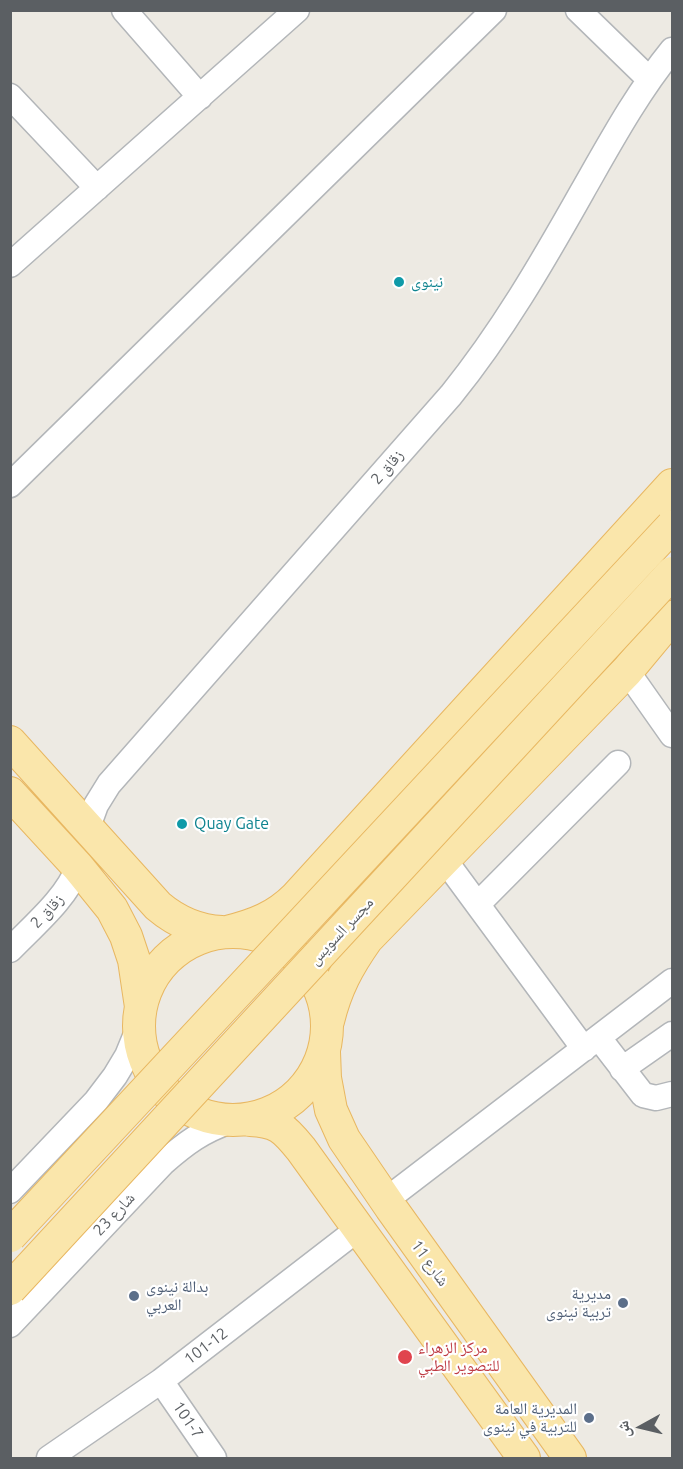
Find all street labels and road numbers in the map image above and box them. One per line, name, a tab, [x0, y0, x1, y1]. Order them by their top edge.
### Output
street label: زقاق 2	[367, 446, 407, 488]
street label: زقاق 2	[26, 890, 68, 932]
street label: مجسر السويس	[305, 893, 377, 969]
street label: شارع 23	[89, 1188, 139, 1240]
street label: شارع 11	[407, 1236, 453, 1290]
street label: 101-12	[180, 1323, 232, 1369]
street label: 101-7	[169, 1398, 207, 1442]

